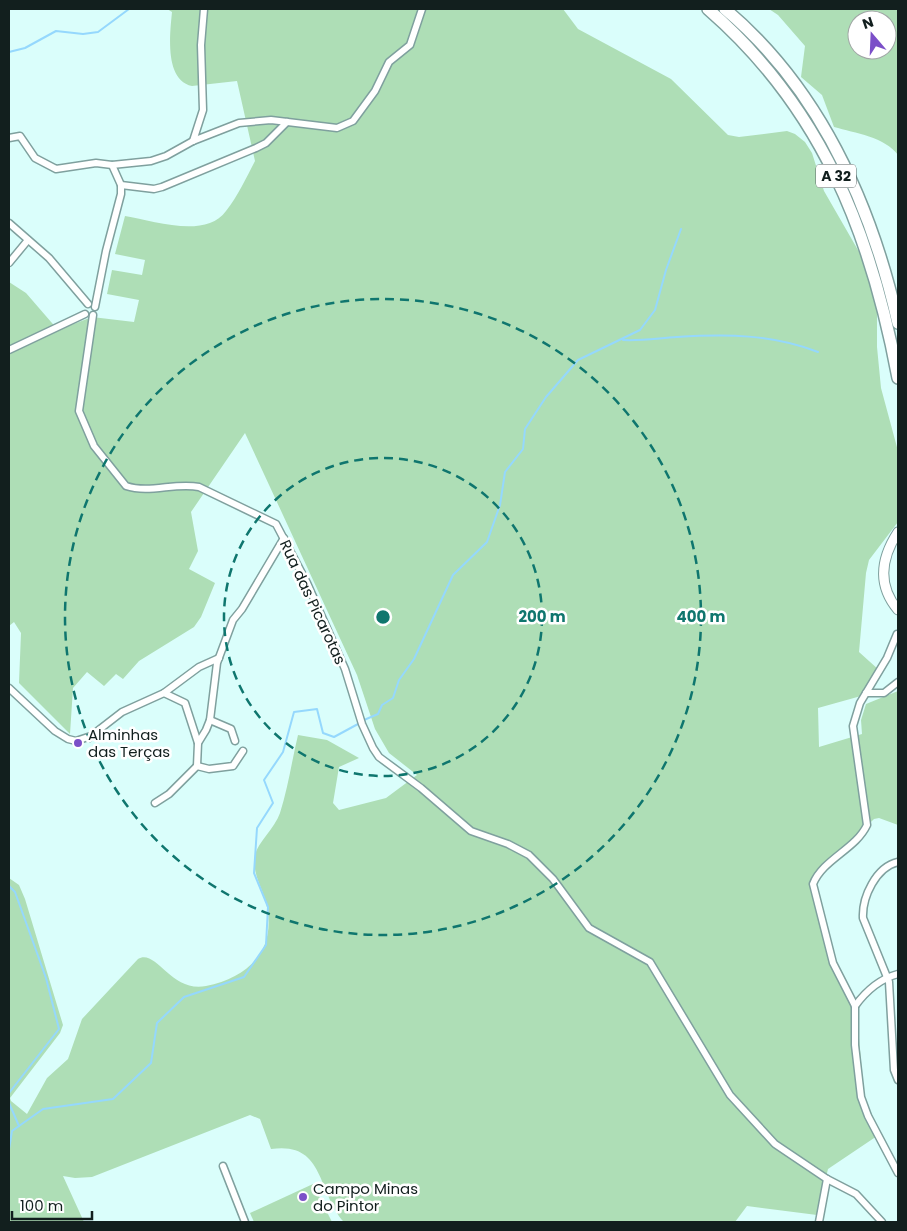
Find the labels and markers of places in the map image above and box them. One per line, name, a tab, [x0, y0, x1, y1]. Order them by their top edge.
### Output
centre of rings	[374, 608, 392, 626]
place label: Alminhas das Terças	[88, 724, 170, 762]
marker: Alminhas das Terças	[72, 737, 84, 749]
place label: Campo Minas do Pintor	[313, 1178, 418, 1216]
marker: Campo Minas do Pintor	[297, 1191, 309, 1203]

